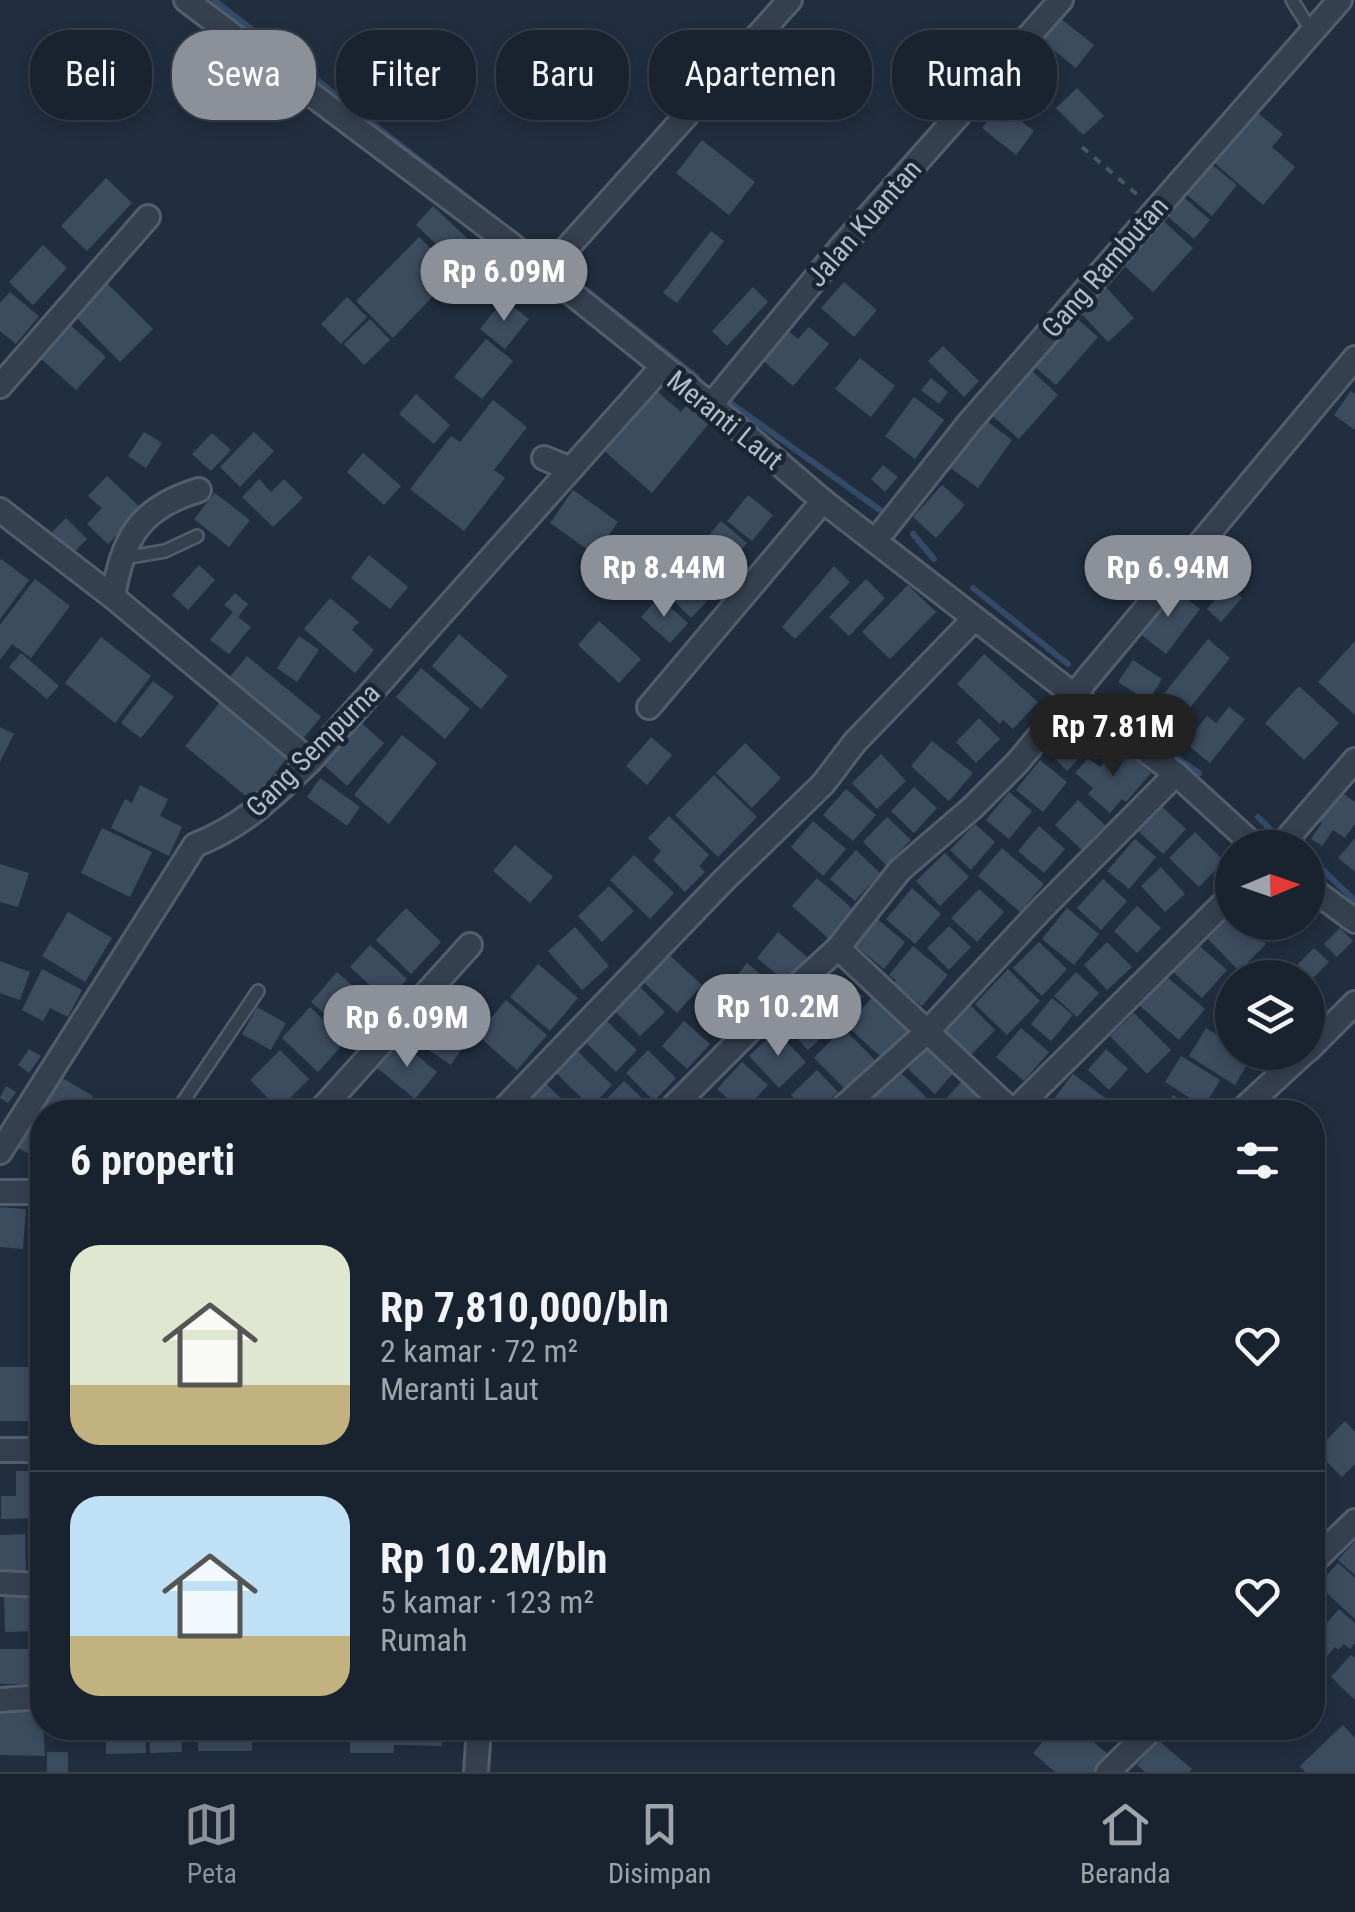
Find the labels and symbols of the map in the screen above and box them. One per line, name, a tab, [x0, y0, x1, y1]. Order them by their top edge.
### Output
street label: Jalan Kuantan	[800, 153, 928, 293]
street label: Gang Rambutan	[1035, 190, 1175, 344]
pin: Rp 6.09M	[401, 239, 607, 324]
street label: Meranti Laut	[661, 363, 789, 477]
pin: Rp 8.44M	[561, 535, 767, 620]
pin: Rp 6.94M	[1065, 535, 1271, 620]
street label: Gang Sempurna	[239, 676, 387, 824]
pin: Rp 7.81M	[1010, 694, 1216, 779]
north arrow	[1215, 830, 1325, 940]
pin: Rp 10.2M	[675, 974, 881, 1059]
pin: Rp 6.09M	[304, 985, 510, 1070]

